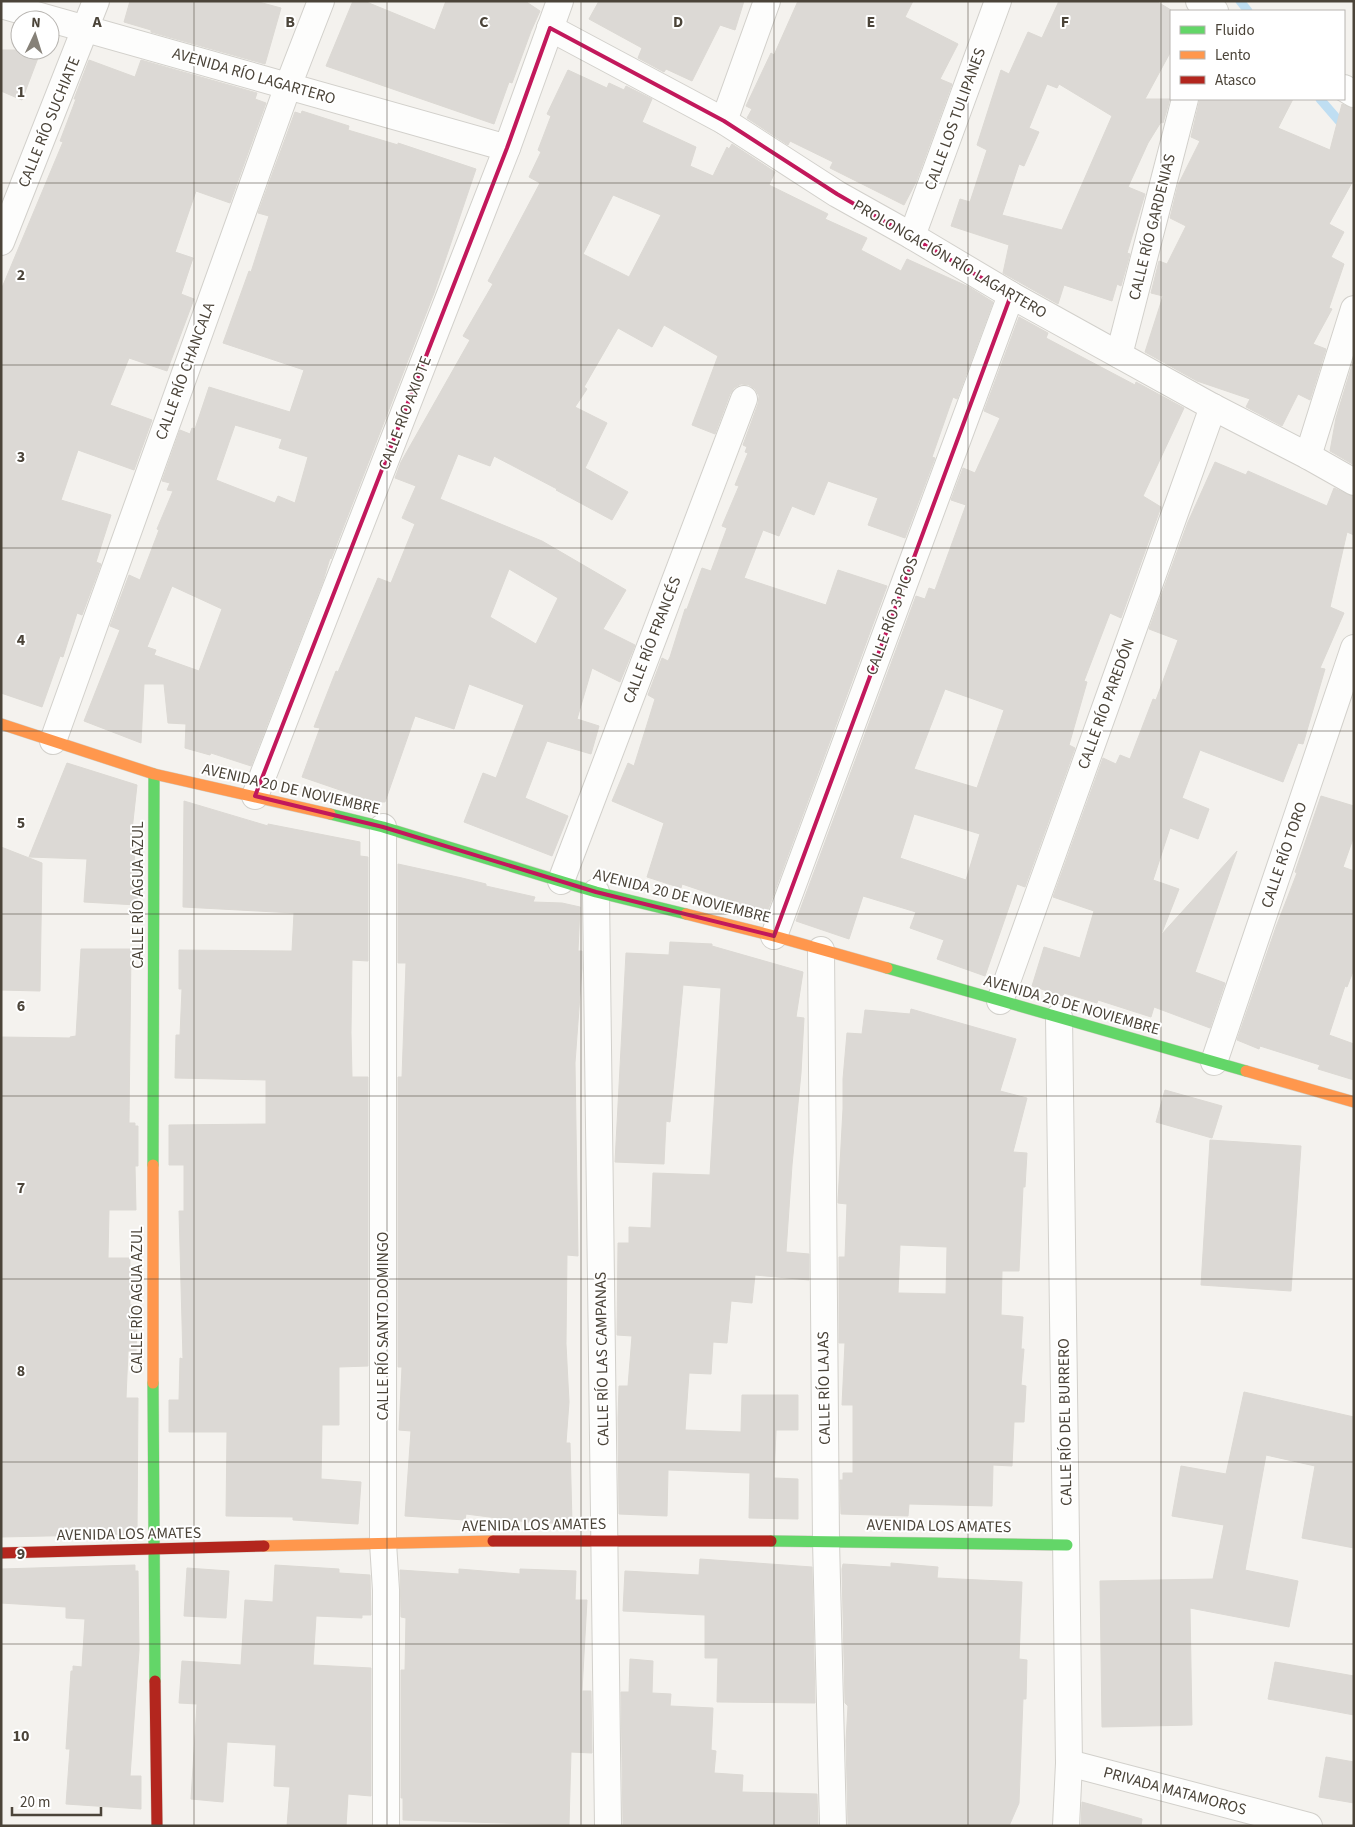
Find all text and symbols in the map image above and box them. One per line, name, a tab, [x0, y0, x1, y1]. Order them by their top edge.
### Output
north arrow	[10, 10, 60, 60]
legend	[1170, 10, 1345, 100]
text: A	[91, 11, 102, 33]
text: B	[285, 11, 295, 33]
text: C	[479, 11, 489, 33]
text: D	[673, 11, 683, 33]
text: E	[867, 11, 875, 33]
text: F	[1061, 11, 1069, 33]
text: N	[30, 13, 41, 33]
text: Fluido	[1215, 20, 1255, 41]
street label: AVENIDA RÍO LAGARTERO	[170, 42, 338, 110]
street label: CALLE LOS TULIPANES	[919, 45, 991, 193]
text: Lento	[1215, 45, 1251, 66]
street label: CALLE RÍO SUCHIATE	[13, 53, 85, 191]
text: Atasco	[1215, 70, 1256, 91]
text: 1	[17, 81, 25, 103]
street label: CALLE RÍO GARDENIAS	[1123, 152, 1181, 302]
street label: PROLONGACIÓN RÍO LAGARTERO	[849, 194, 1051, 324]
text: 2	[17, 264, 25, 286]
street label: CALLE RÍO CHANCALA	[150, 299, 220, 443]
street label: CALLE RÍO AXIOTE	[373, 353, 437, 473]
text: 3	[17, 446, 25, 468]
street label: CALLE RÍO 3 PICOS	[860, 554, 924, 678]
street label: CALLE RÍO FRANCÉS	[618, 573, 686, 707]
text: 4	[17, 629, 26, 651]
street label: CALLE RÍO PAREDÓN	[1072, 636, 1140, 772]
street label: AVENIDA 20 DE NOVIEMBRE	[200, 758, 382, 820]
street label: CALLE RÍO TORO	[1256, 799, 1312, 911]
text: 5	[17, 812, 25, 834]
street label: CALLE RÍO AGUA AZUL	[127, 821, 149, 969]
street label: AVENIDA 20 DE NOVIEMBRE	[591, 863, 773, 929]
street label: AVENIDA 20 DE NOVIEMBRE	[981, 969, 1163, 1041]
text: 6	[17, 995, 25, 1017]
text: 7	[17, 1177, 25, 1199]
street label: CALLE RÍO AGUA AZUL	[126, 1226, 148, 1374]
street label: CALLE RÍO SANTO DOMINGO	[372, 1232, 394, 1420]
street label: CALLE RÍO LAS CAMPANAS	[589, 1272, 615, 1446]
street label: CALLE RÍO LAJAS	[812, 1331, 836, 1445]
street label: CALLE RÍO DEL BURRERO	[1053, 1338, 1077, 1506]
text: 8	[17, 1360, 25, 1382]
street label: AVENIDA LOS AMATES	[461, 1513, 607, 1537]
street label: AVENIDA LOS AMATES	[866, 1514, 1012, 1538]
street label: AVENIDA LOS AMATES	[56, 1522, 202, 1546]
text: 9	[17, 1543, 25, 1565]
text: 10	[13, 1725, 29, 1747]
street label: PRIVADA MATAMOROS	[1101, 1761, 1249, 1821]
scale bar	[12, 1784, 101, 1816]
text: 20 m	[20, 1792, 50, 1813]

